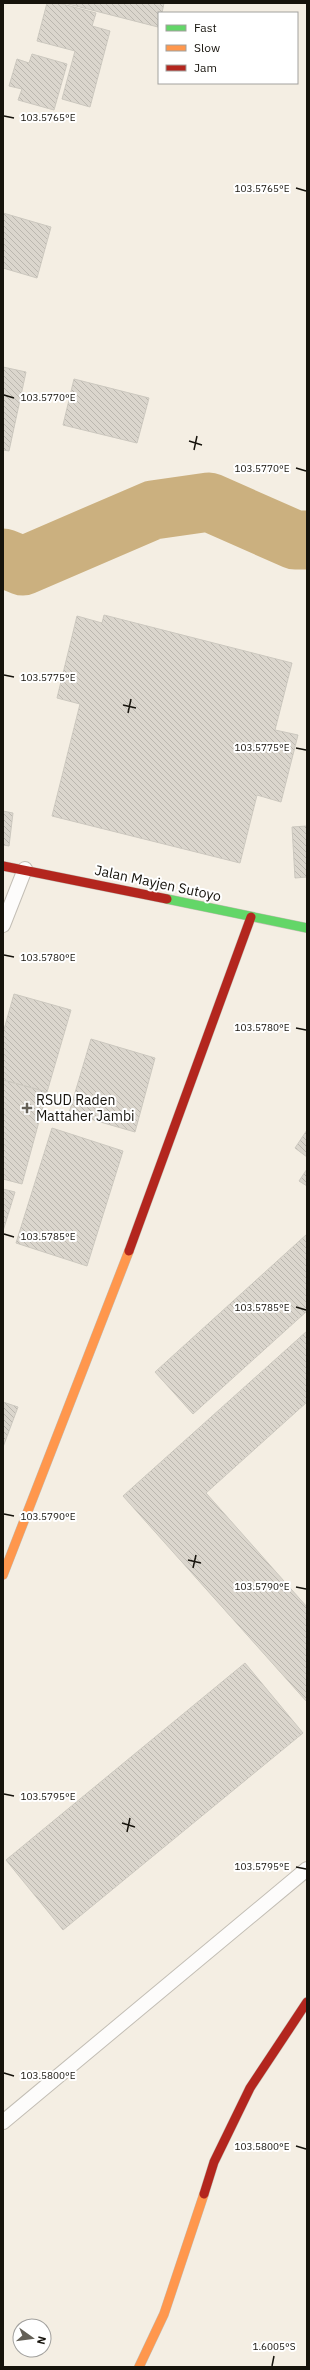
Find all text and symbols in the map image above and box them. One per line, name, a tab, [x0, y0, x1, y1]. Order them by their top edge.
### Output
legend	[158, 12, 298, 84]
text: Fast	[194, 20, 217, 35]
text: Slow	[194, 40, 220, 55]
text: Jam	[194, 60, 217, 75]
text: 103.5765°E	[20, 111, 76, 124]
text: 103.5765°E	[234, 182, 290, 195]
text: 103.5770°E	[20, 391, 76, 404]
text: 103.5770°E	[234, 462, 290, 475]
text: 103.5775°E	[20, 671, 76, 684]
text: 103.5775°E	[234, 741, 290, 754]
street label: Jalan Mayjen Sutoyo	[93, 861, 223, 905]
text: 103.5780°E	[20, 951, 76, 964]
text: 103.5780°E	[234, 1021, 290, 1034]
place label: RSUD Raden Mattaher Jambi	[36, 1091, 135, 1125]
marker: RSUD Raden Mattaher Jambi	[21, 1102, 33, 1114]
text: 103.5785°E	[20, 1230, 76, 1243]
text: 103.5785°E	[234, 1301, 290, 1314]
text: 103.5790°E	[20, 1510, 76, 1523]
text: 103.5790°E	[234, 1580, 290, 1593]
text: 103.5795°E	[20, 1790, 76, 1803]
text: 103.5795°E	[234, 1860, 290, 1873]
text: 103.5800°E	[20, 2069, 76, 2082]
text: 103.5800°E	[234, 2140, 290, 2153]
north arrow	[12, 2318, 52, 2358]
text: N	[34, 2335, 49, 2346]
text: 1.6005°S	[252, 2340, 296, 2353]

